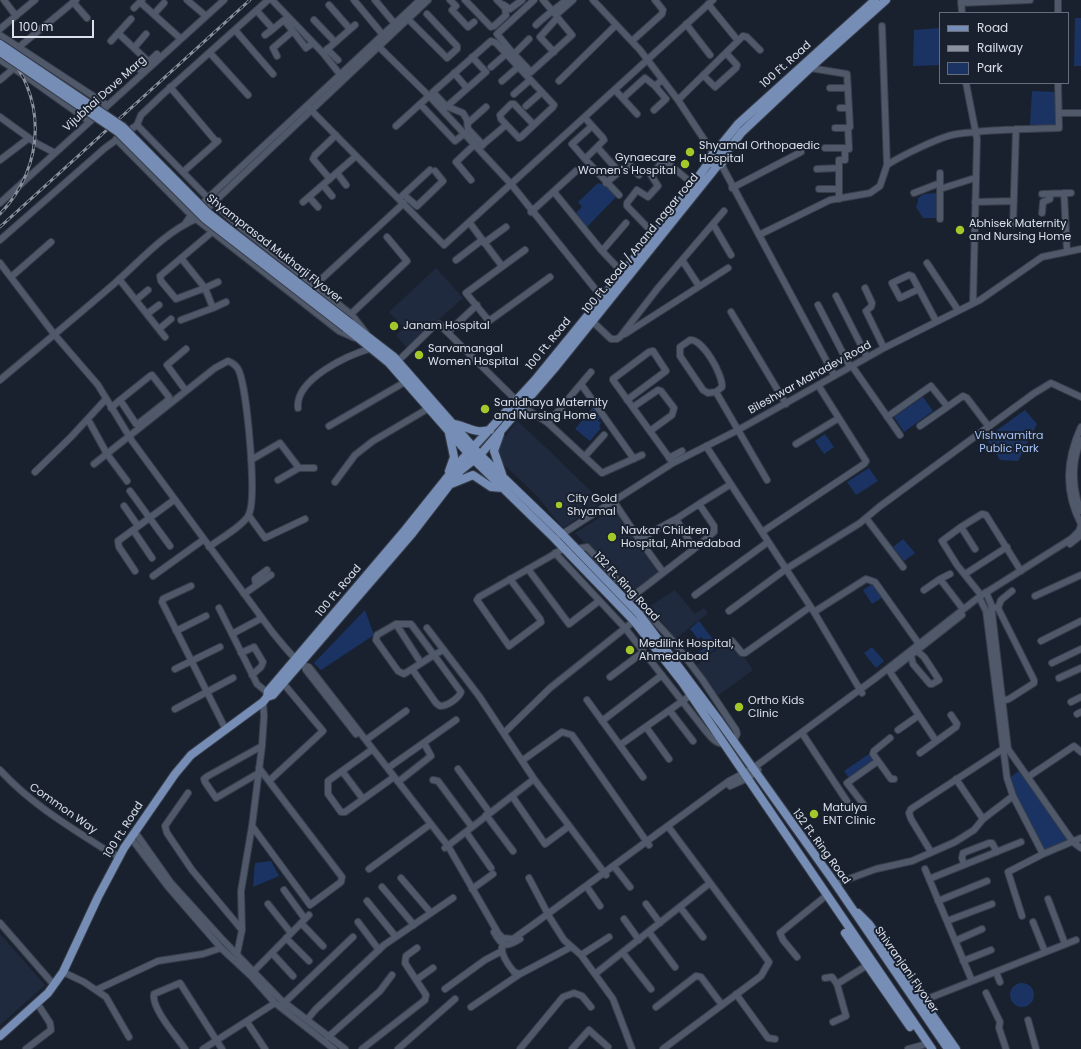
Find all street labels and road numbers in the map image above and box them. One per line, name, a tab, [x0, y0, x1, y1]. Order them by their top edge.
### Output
street label: 100 Ft. Road	[758, 39, 814, 91]
street label: Vijubhai Dave Marg	[61, 53, 149, 135]
street label: 100 Ft. Road / Anand nagar road	[580, 171, 702, 317]
street label: Shyamprasad Mukharji Flyover	[203, 192, 345, 306]
street label: 100 Ft. Road	[524, 315, 574, 373]
street label: Bileshwar Mahadev Road	[746, 339, 874, 417]
street label: 132 Ft. Ring Road	[591, 550, 661, 624]
street label: 100 Ft. Road	[313, 562, 365, 620]
street label: Common Way	[27, 781, 99, 837]
street label: 100 Ft. Road	[102, 800, 146, 860]
street label: 132 Ft. Ring Road	[789, 807, 853, 887]
street label: Shivranjani Flyover	[871, 924, 941, 1016]

